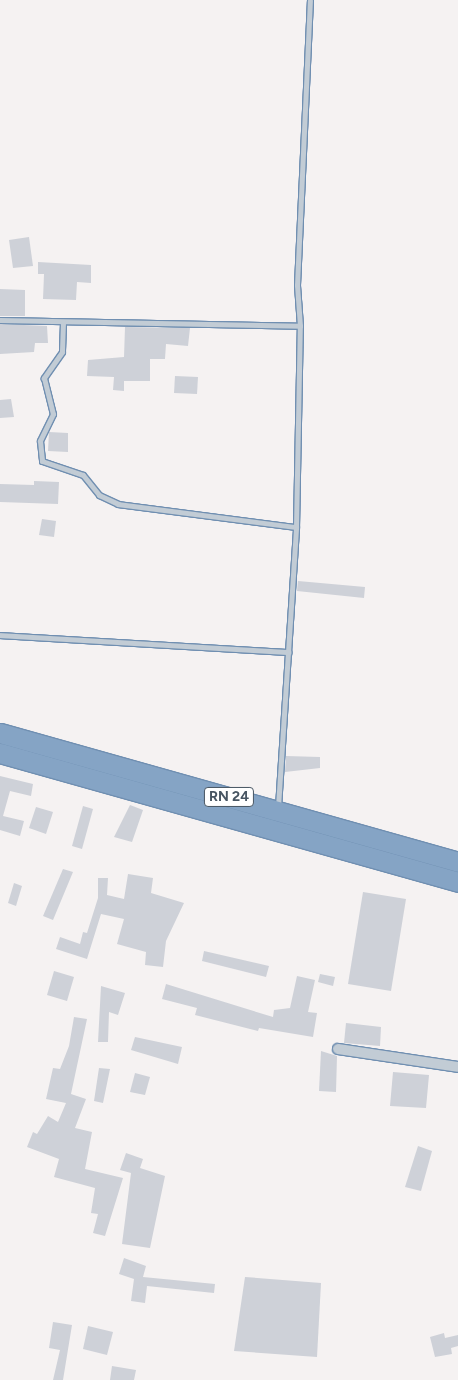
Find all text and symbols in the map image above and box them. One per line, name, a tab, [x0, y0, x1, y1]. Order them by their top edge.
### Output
road number: RN 24	[203, 786, 255, 809]

